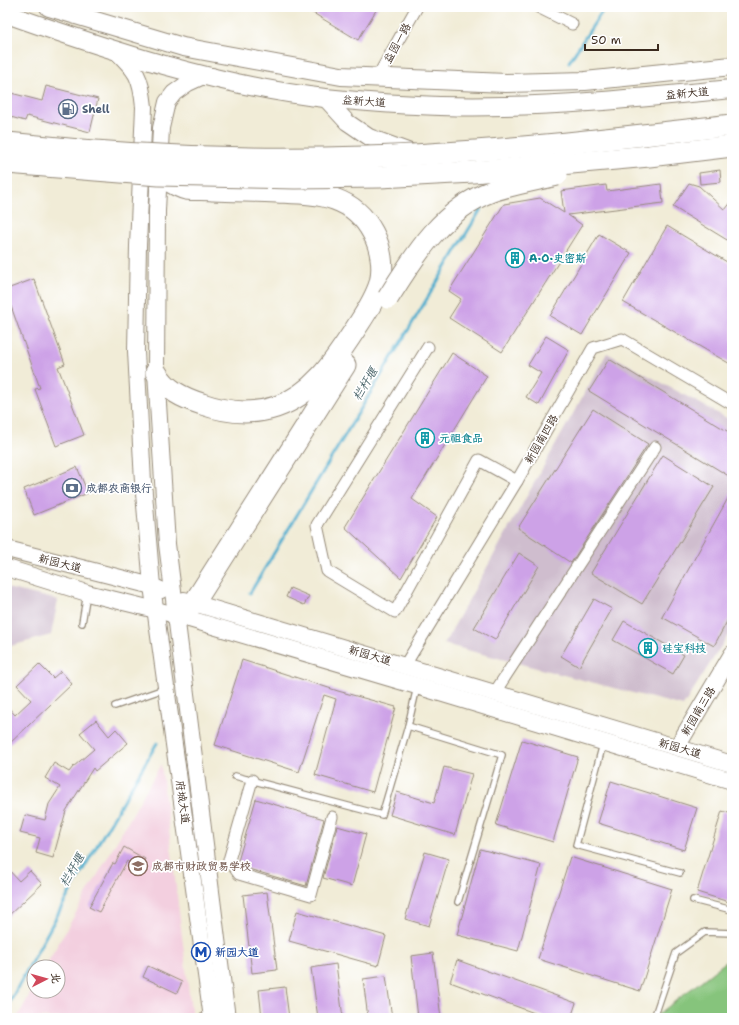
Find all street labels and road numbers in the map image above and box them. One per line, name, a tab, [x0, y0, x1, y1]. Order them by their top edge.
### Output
street label: 益园一路	[380, 20, 415, 66]
street label: 益新大道	[664, 84, 710, 103]
street label: 益新大道	[341, 92, 386, 111]
street label: 新园南四路	[521, 412, 562, 467]
street label: 新园大道	[37, 551, 83, 576]
street label: 新园大道	[347, 642, 393, 669]
street label: 新园南三路	[678, 684, 719, 739]
street label: 新园大道	[657, 735, 703, 762]
street label: 府城大道	[172, 779, 193, 825]

